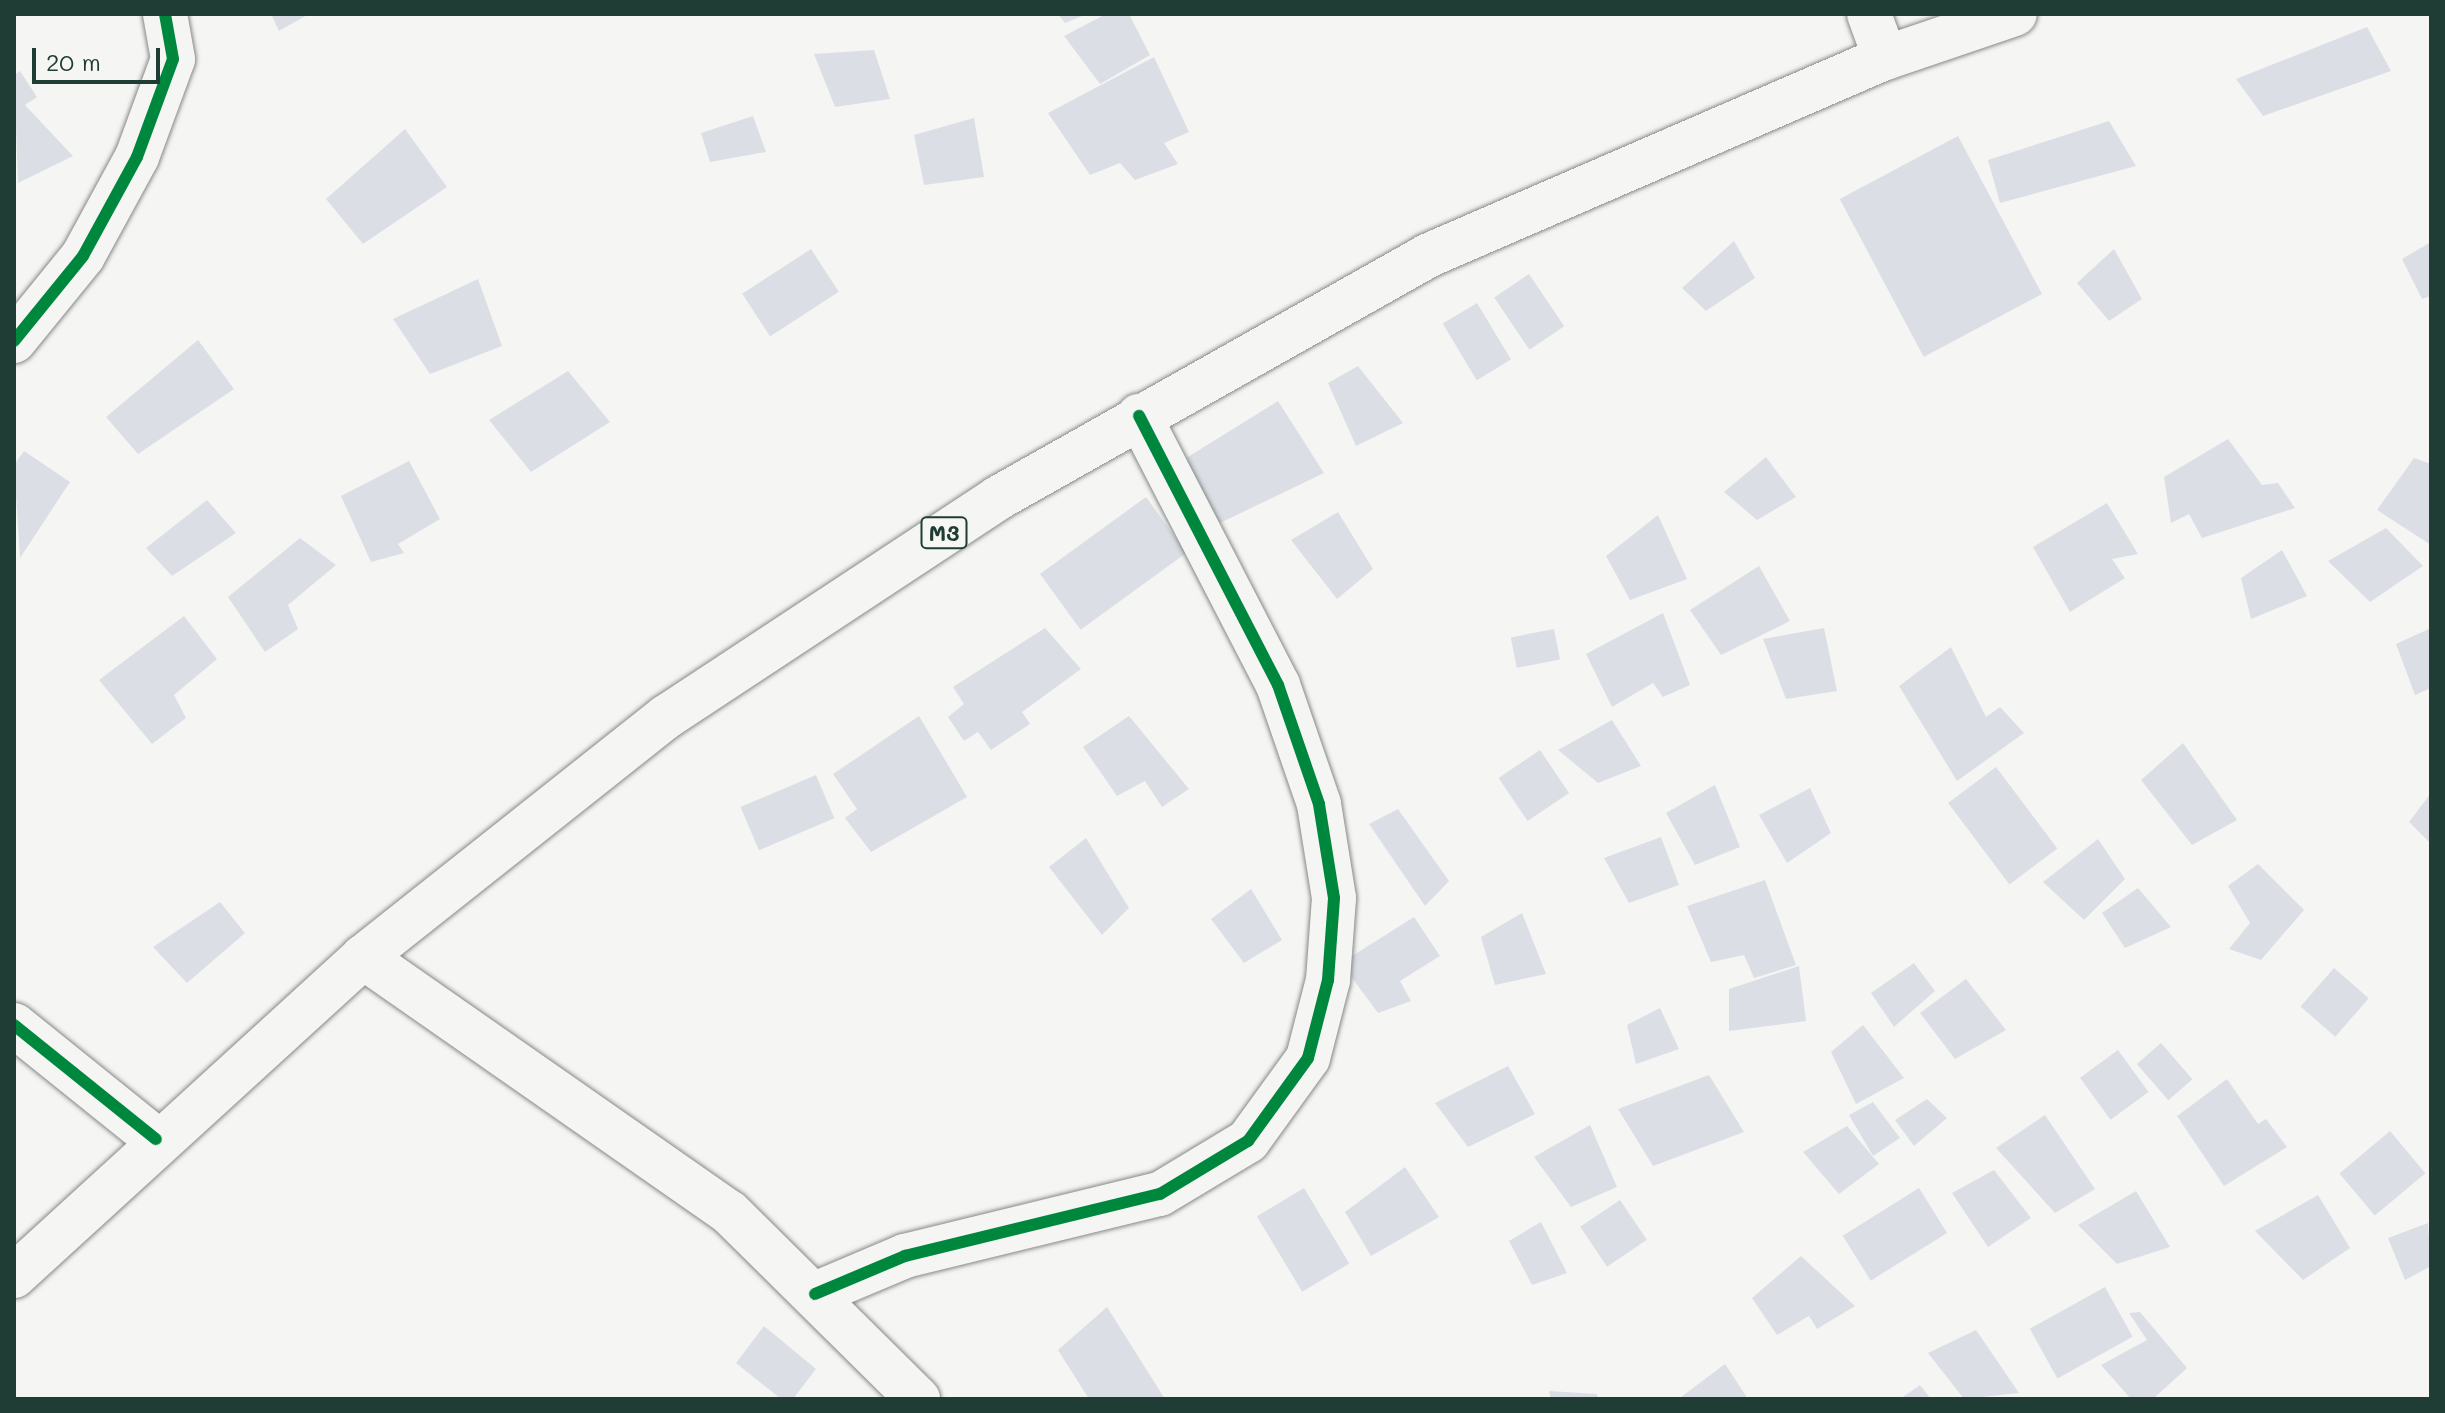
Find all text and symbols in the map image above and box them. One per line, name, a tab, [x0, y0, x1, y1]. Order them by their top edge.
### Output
scale bar	[36, 32, 164, 82]
text: 20 m	[46, 46, 101, 77]
road number: M3	[920, 515, 968, 551]

